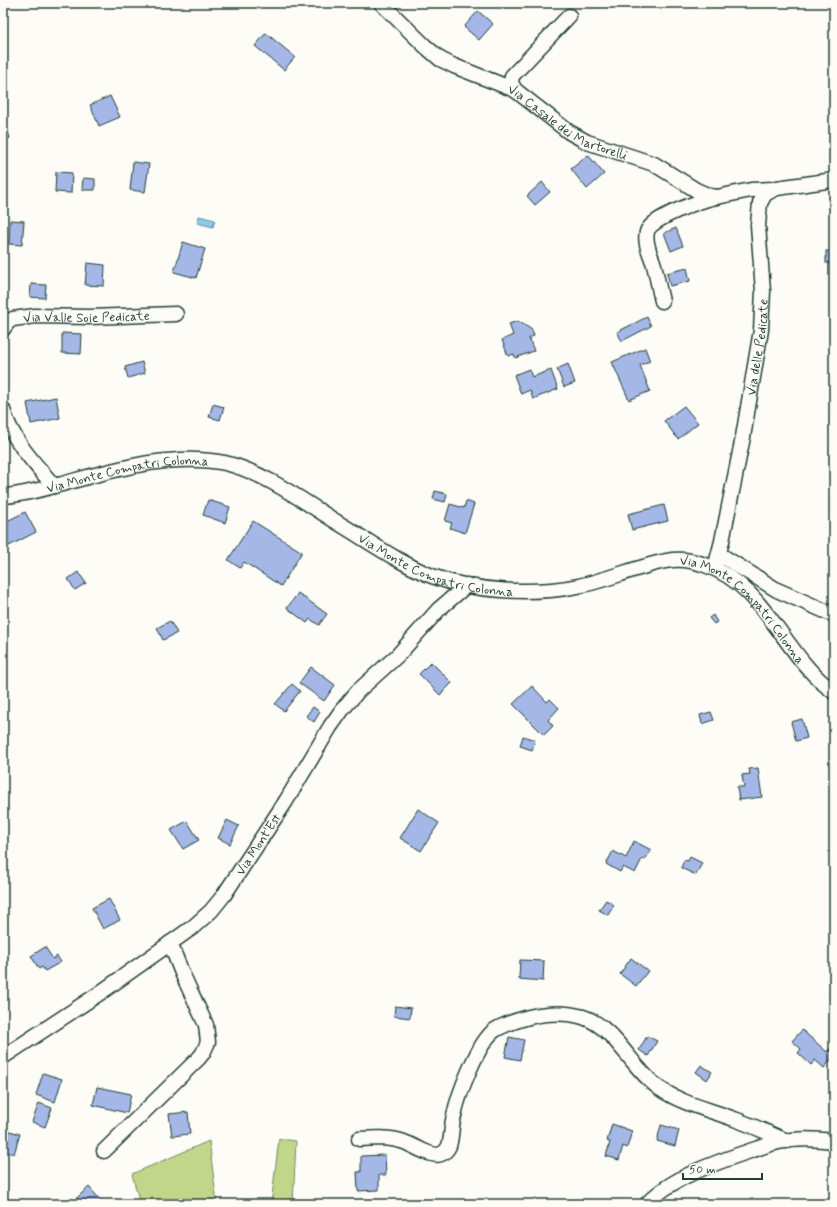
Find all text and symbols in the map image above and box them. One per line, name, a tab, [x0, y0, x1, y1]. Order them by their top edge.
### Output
street label: Via Casale dei Martorelli	[505, 81, 630, 165]
street label: Via delle Pedicate	[743, 298, 773, 397]
street label: Via Valle Soie Pedicate	[22, 308, 150, 328]
street label: Via Monte Compatri Colonna	[45, 453, 209, 498]
street label: Via Monte Compatri Colonna	[355, 530, 514, 601]
street label: Via Monte Compatri Colonna	[679, 552, 808, 668]
street label: Via Mont'Est	[232, 811, 285, 879]
scale bar	[683, 1155, 762, 1181]
text: 50 m	[689, 1162, 716, 1178]

